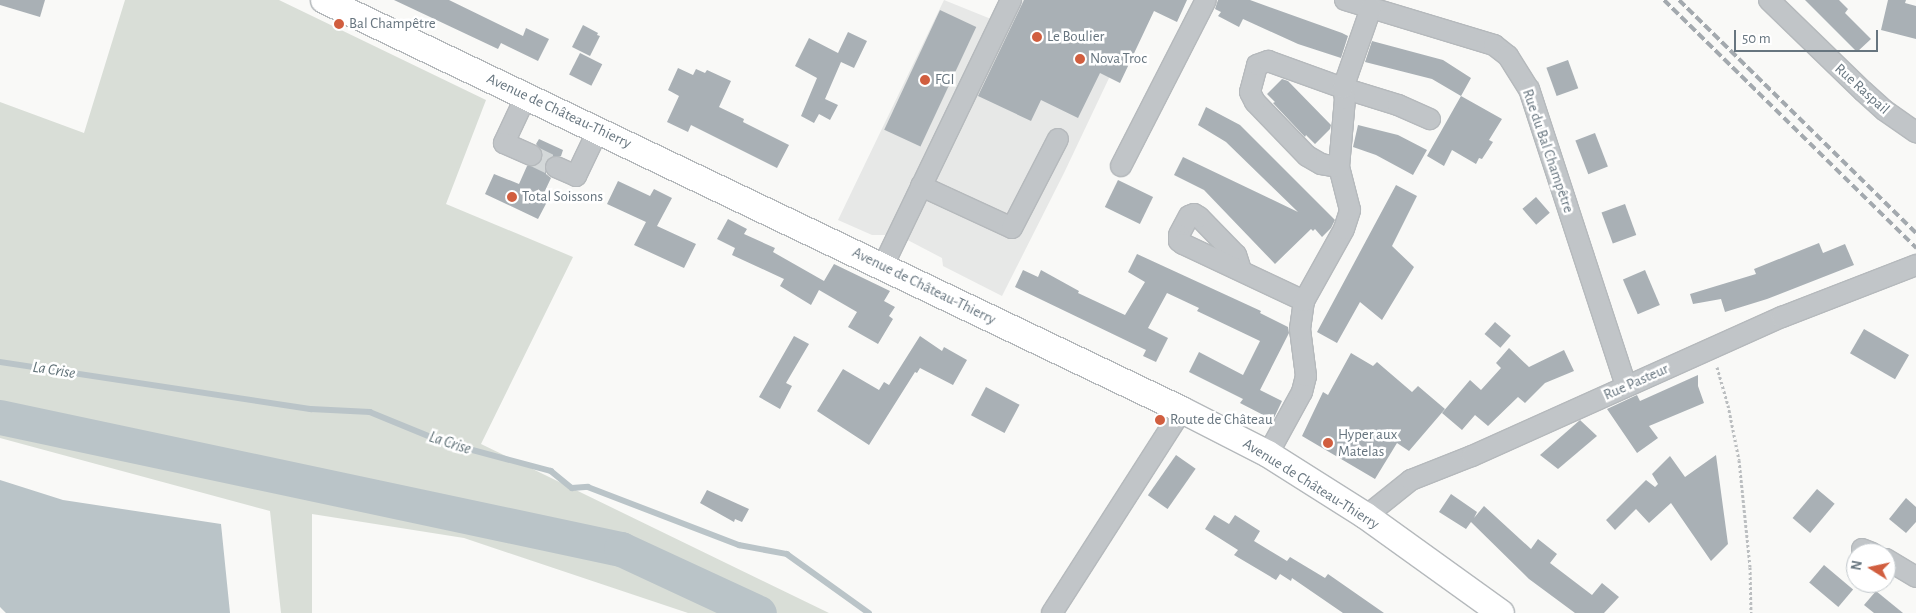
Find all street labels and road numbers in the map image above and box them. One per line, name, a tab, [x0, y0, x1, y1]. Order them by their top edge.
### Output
street label: Rue Raspail	[1831, 60, 1893, 118]
street label: Avenue de Château-Thierry	[484, 70, 634, 152]
street label: Rue du Bal Champêtre	[1518, 87, 1578, 215]
street label: Avenue de Château-Thierry	[849, 243, 999, 329]
street label: Rue Pasteur	[1601, 360, 1671, 404]
street label: Avenue de Château-Thierry	[1240, 435, 1382, 533]

